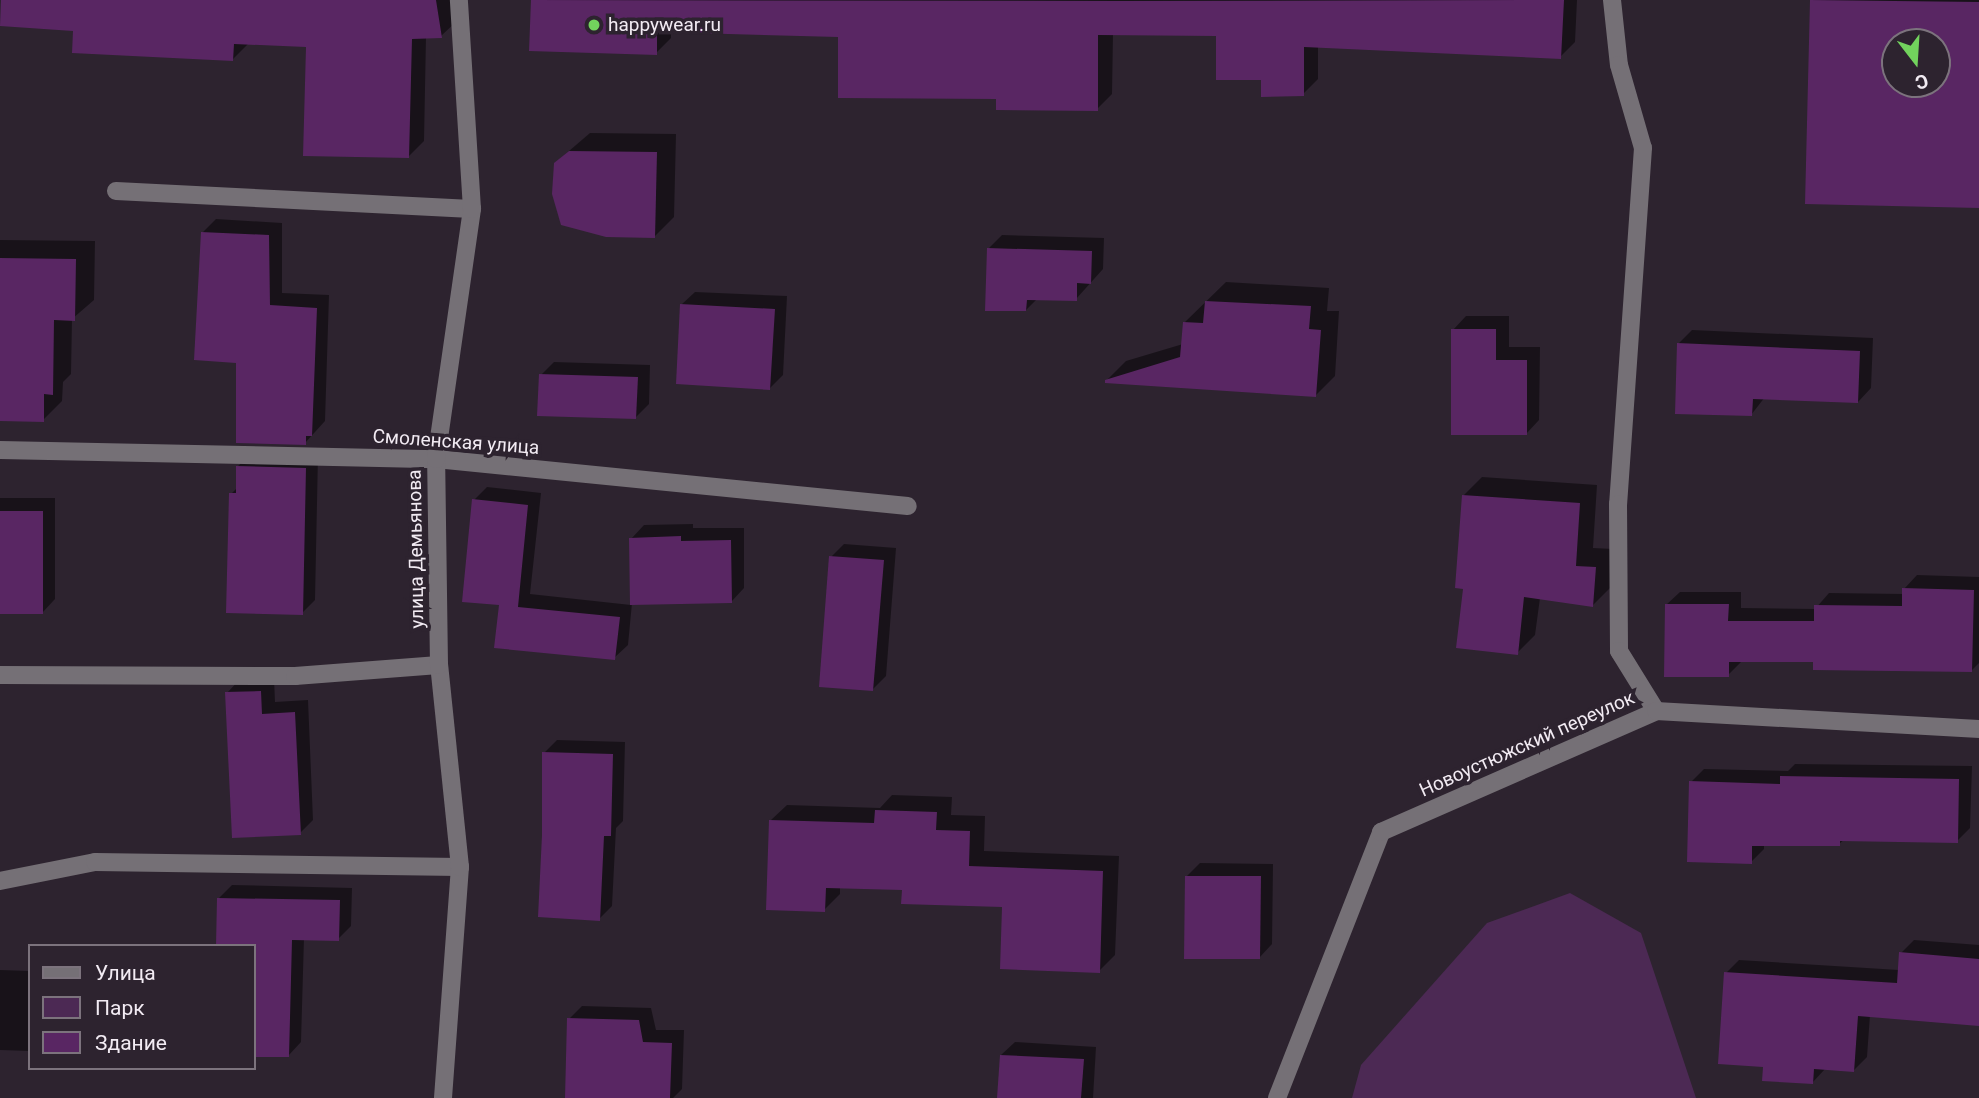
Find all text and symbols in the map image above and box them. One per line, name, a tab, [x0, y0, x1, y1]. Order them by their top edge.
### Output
place label: happywear.ru	[608, 14, 721, 36]
marker: happywear.ru	[586, 17, 602, 33]
north arrow	[1881, 28, 1951, 98]
text: С	[1912, 69, 1931, 94]
street label: Смоленская улица	[372, 425, 540, 459]
street label: улица Демьянова	[403, 469, 429, 629]
street label: Новоустюжский переулок	[1416, 686, 1638, 802]
legend	[28, 944, 256, 1070]
text: Улица	[95, 961, 156, 985]
text: Парк	[95, 996, 145, 1020]
text: Здание	[95, 1031, 167, 1055]

